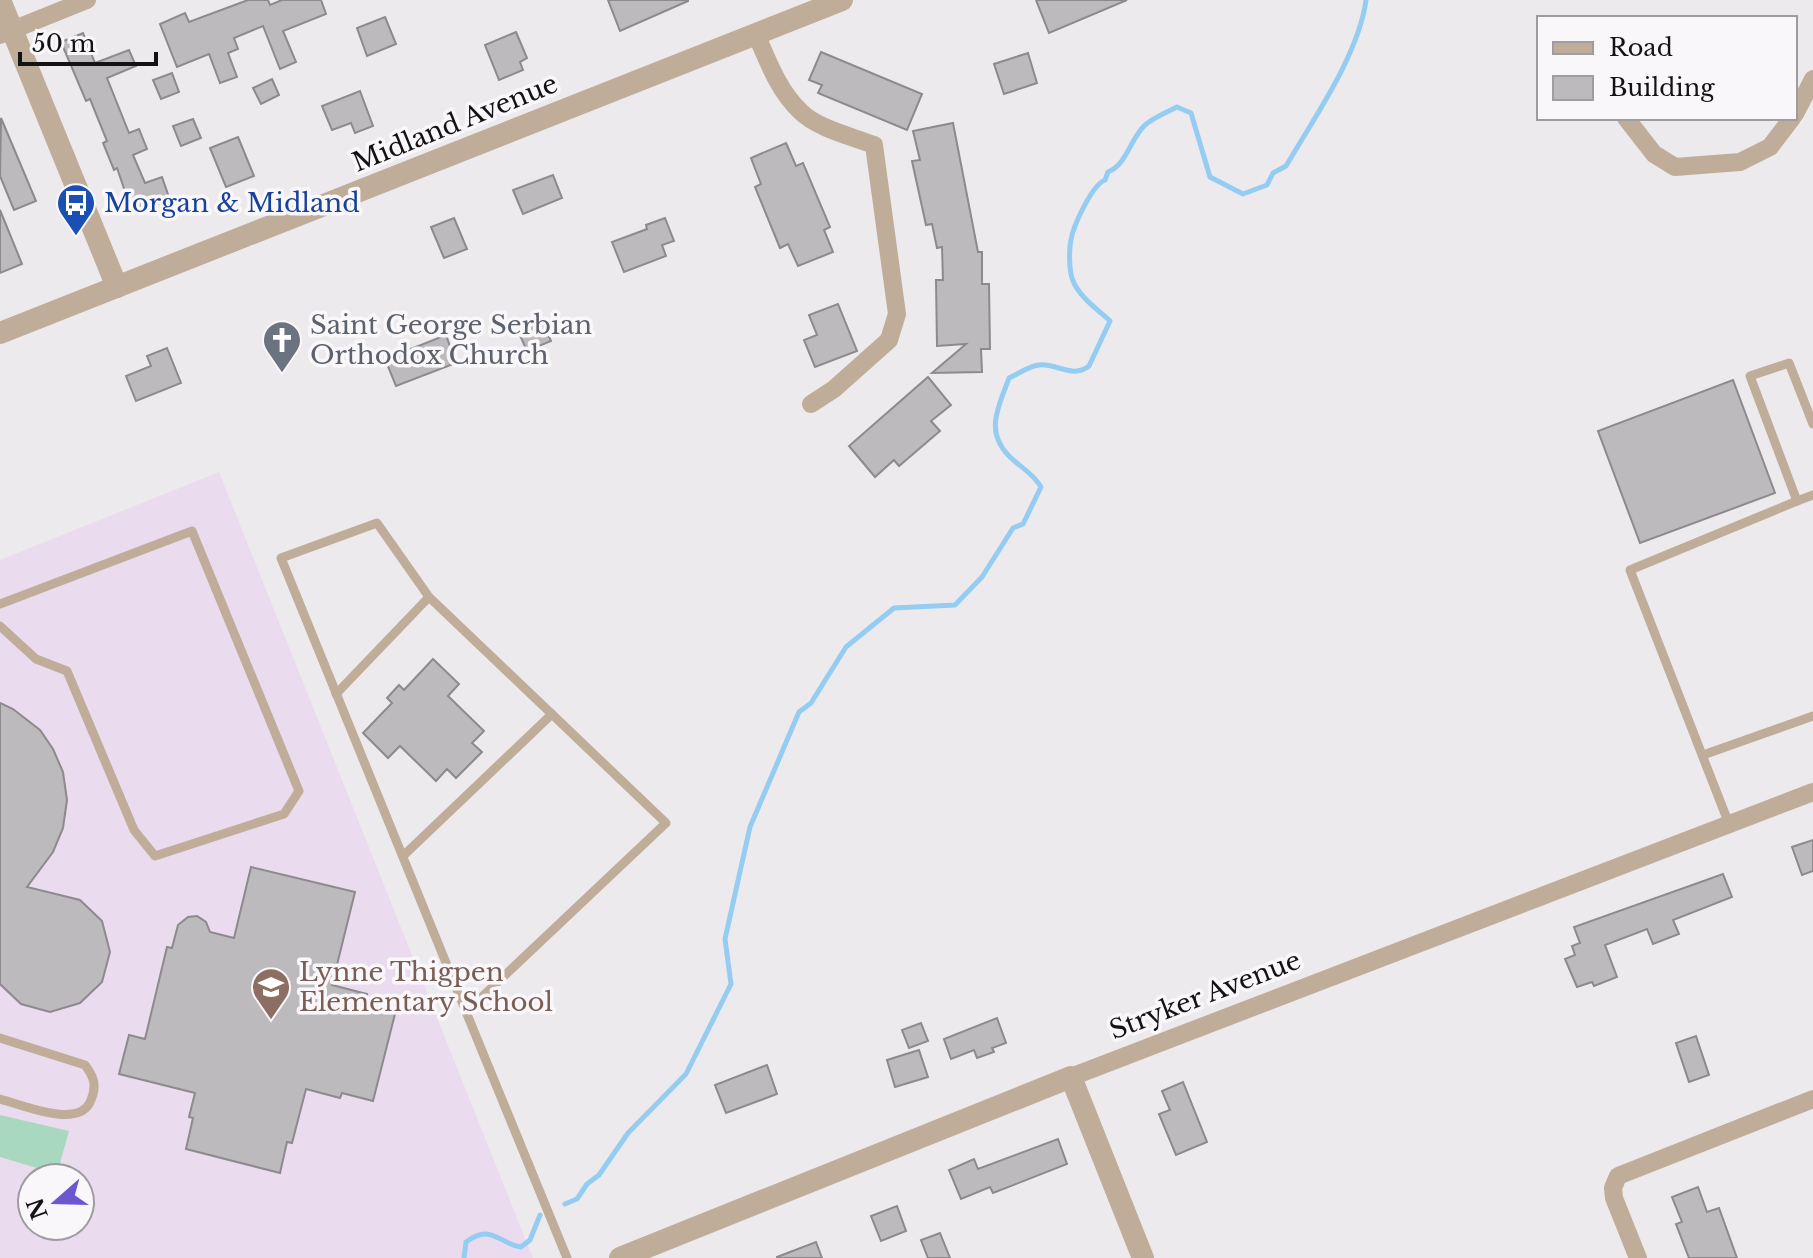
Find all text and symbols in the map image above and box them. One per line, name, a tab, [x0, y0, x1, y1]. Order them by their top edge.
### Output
scale bar	[20, 16, 156, 66]
legend	[1537, 16, 1797, 120]
text: 50 m	[32, 29, 96, 58]
text: Road	[1609, 33, 1673, 62]
street label: Midland Avenue	[348, 67, 562, 179]
text: Building	[1609, 73, 1715, 102]
bus stop icon: Morgan & Midland	[55, 182, 97, 237]
place label: Morgan & Midland	[104, 187, 360, 219]
place label: Saint George Serbian Orthodox Church	[310, 309, 592, 371]
church icon: Saint George Serbian Orthodox Church	[261, 319, 303, 374]
street label: Stryker Avenue	[1105, 944, 1305, 1046]
place label: Lynne Thigpen Elementary School	[299, 956, 553, 1018]
school or university icon: Lynne Thigpen Elementary School	[250, 966, 292, 1021]
north arrow	[16, 1162, 96, 1242]
text: N	[21, 1194, 54, 1223]

